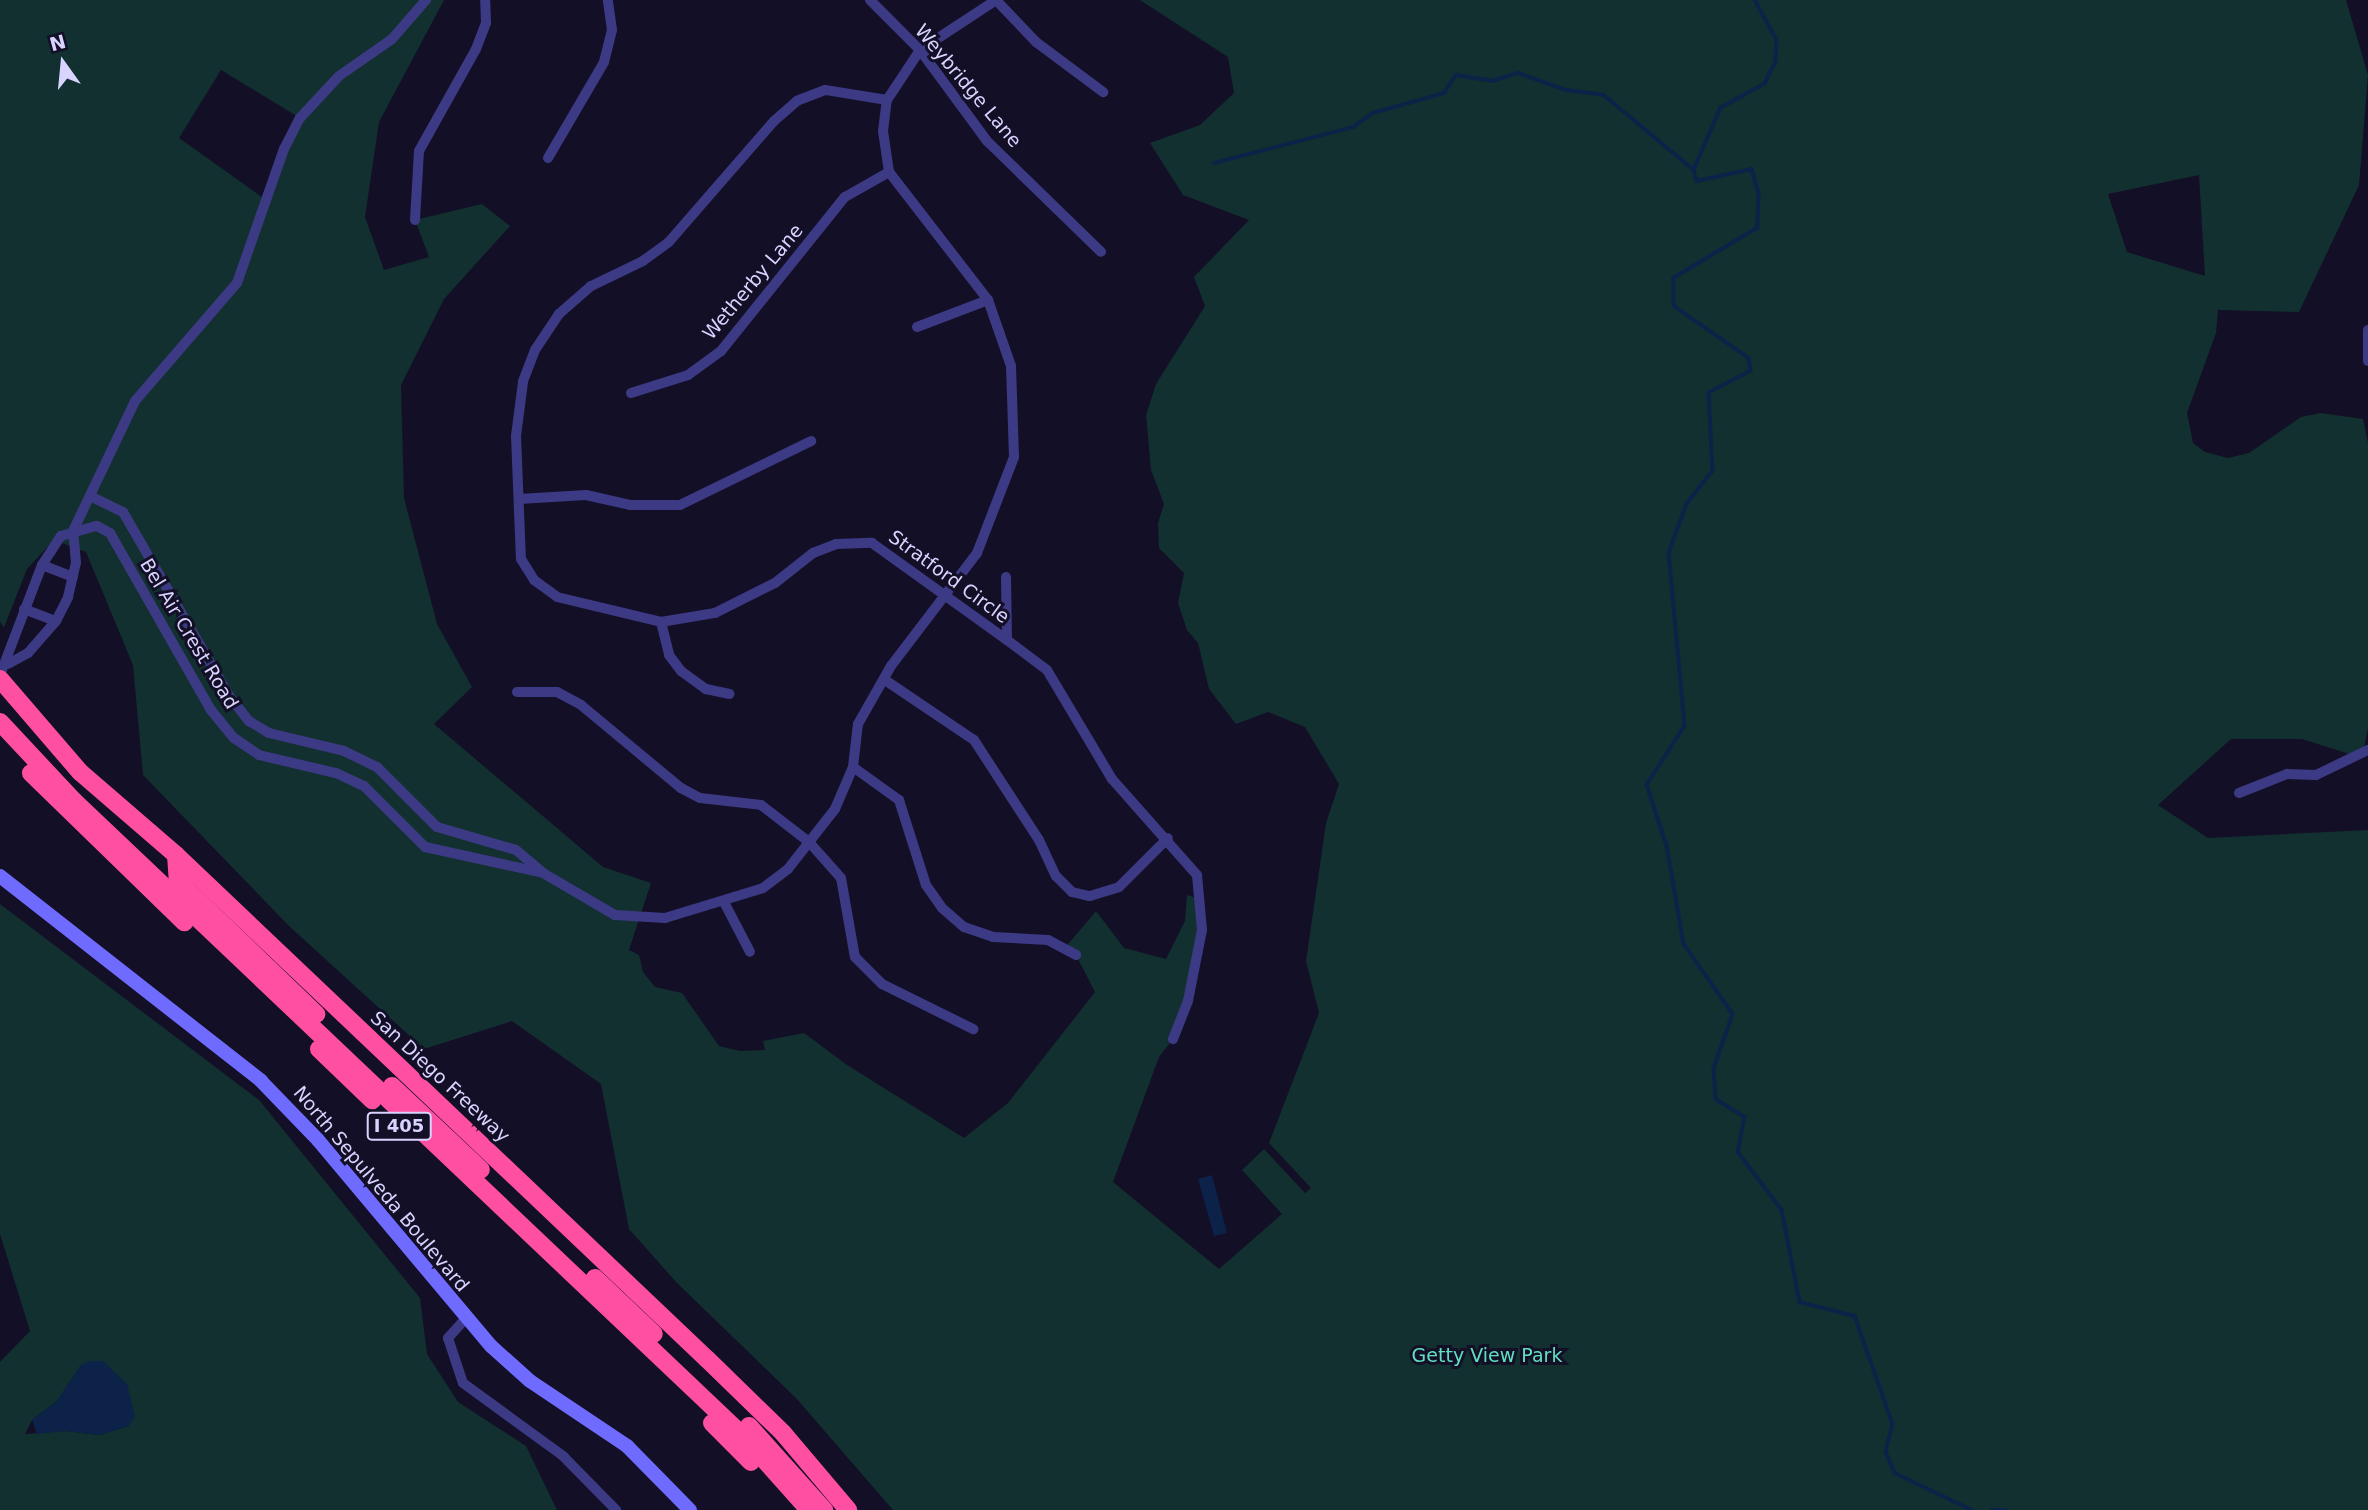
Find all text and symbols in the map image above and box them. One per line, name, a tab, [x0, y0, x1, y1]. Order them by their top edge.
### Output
street label: Weybridge Lane	[910, 20, 1026, 152]
north arrow	[28, 28, 98, 98]
text: N	[47, 30, 68, 55]
street label: Wetherby Lane	[698, 220, 808, 344]
street label: Stratford Circle	[884, 526, 1014, 628]
street label: Bel Air Crest Road	[135, 555, 243, 713]
street label: San Diego Freeway	[366, 1007, 514, 1147]
street label: North Sepulveda Boulevard	[288, 1082, 474, 1296]
road number: I 405	[366, 1112, 432, 1140]
park label: Getty View Park	[1412, 1345, 1562, 1367]

